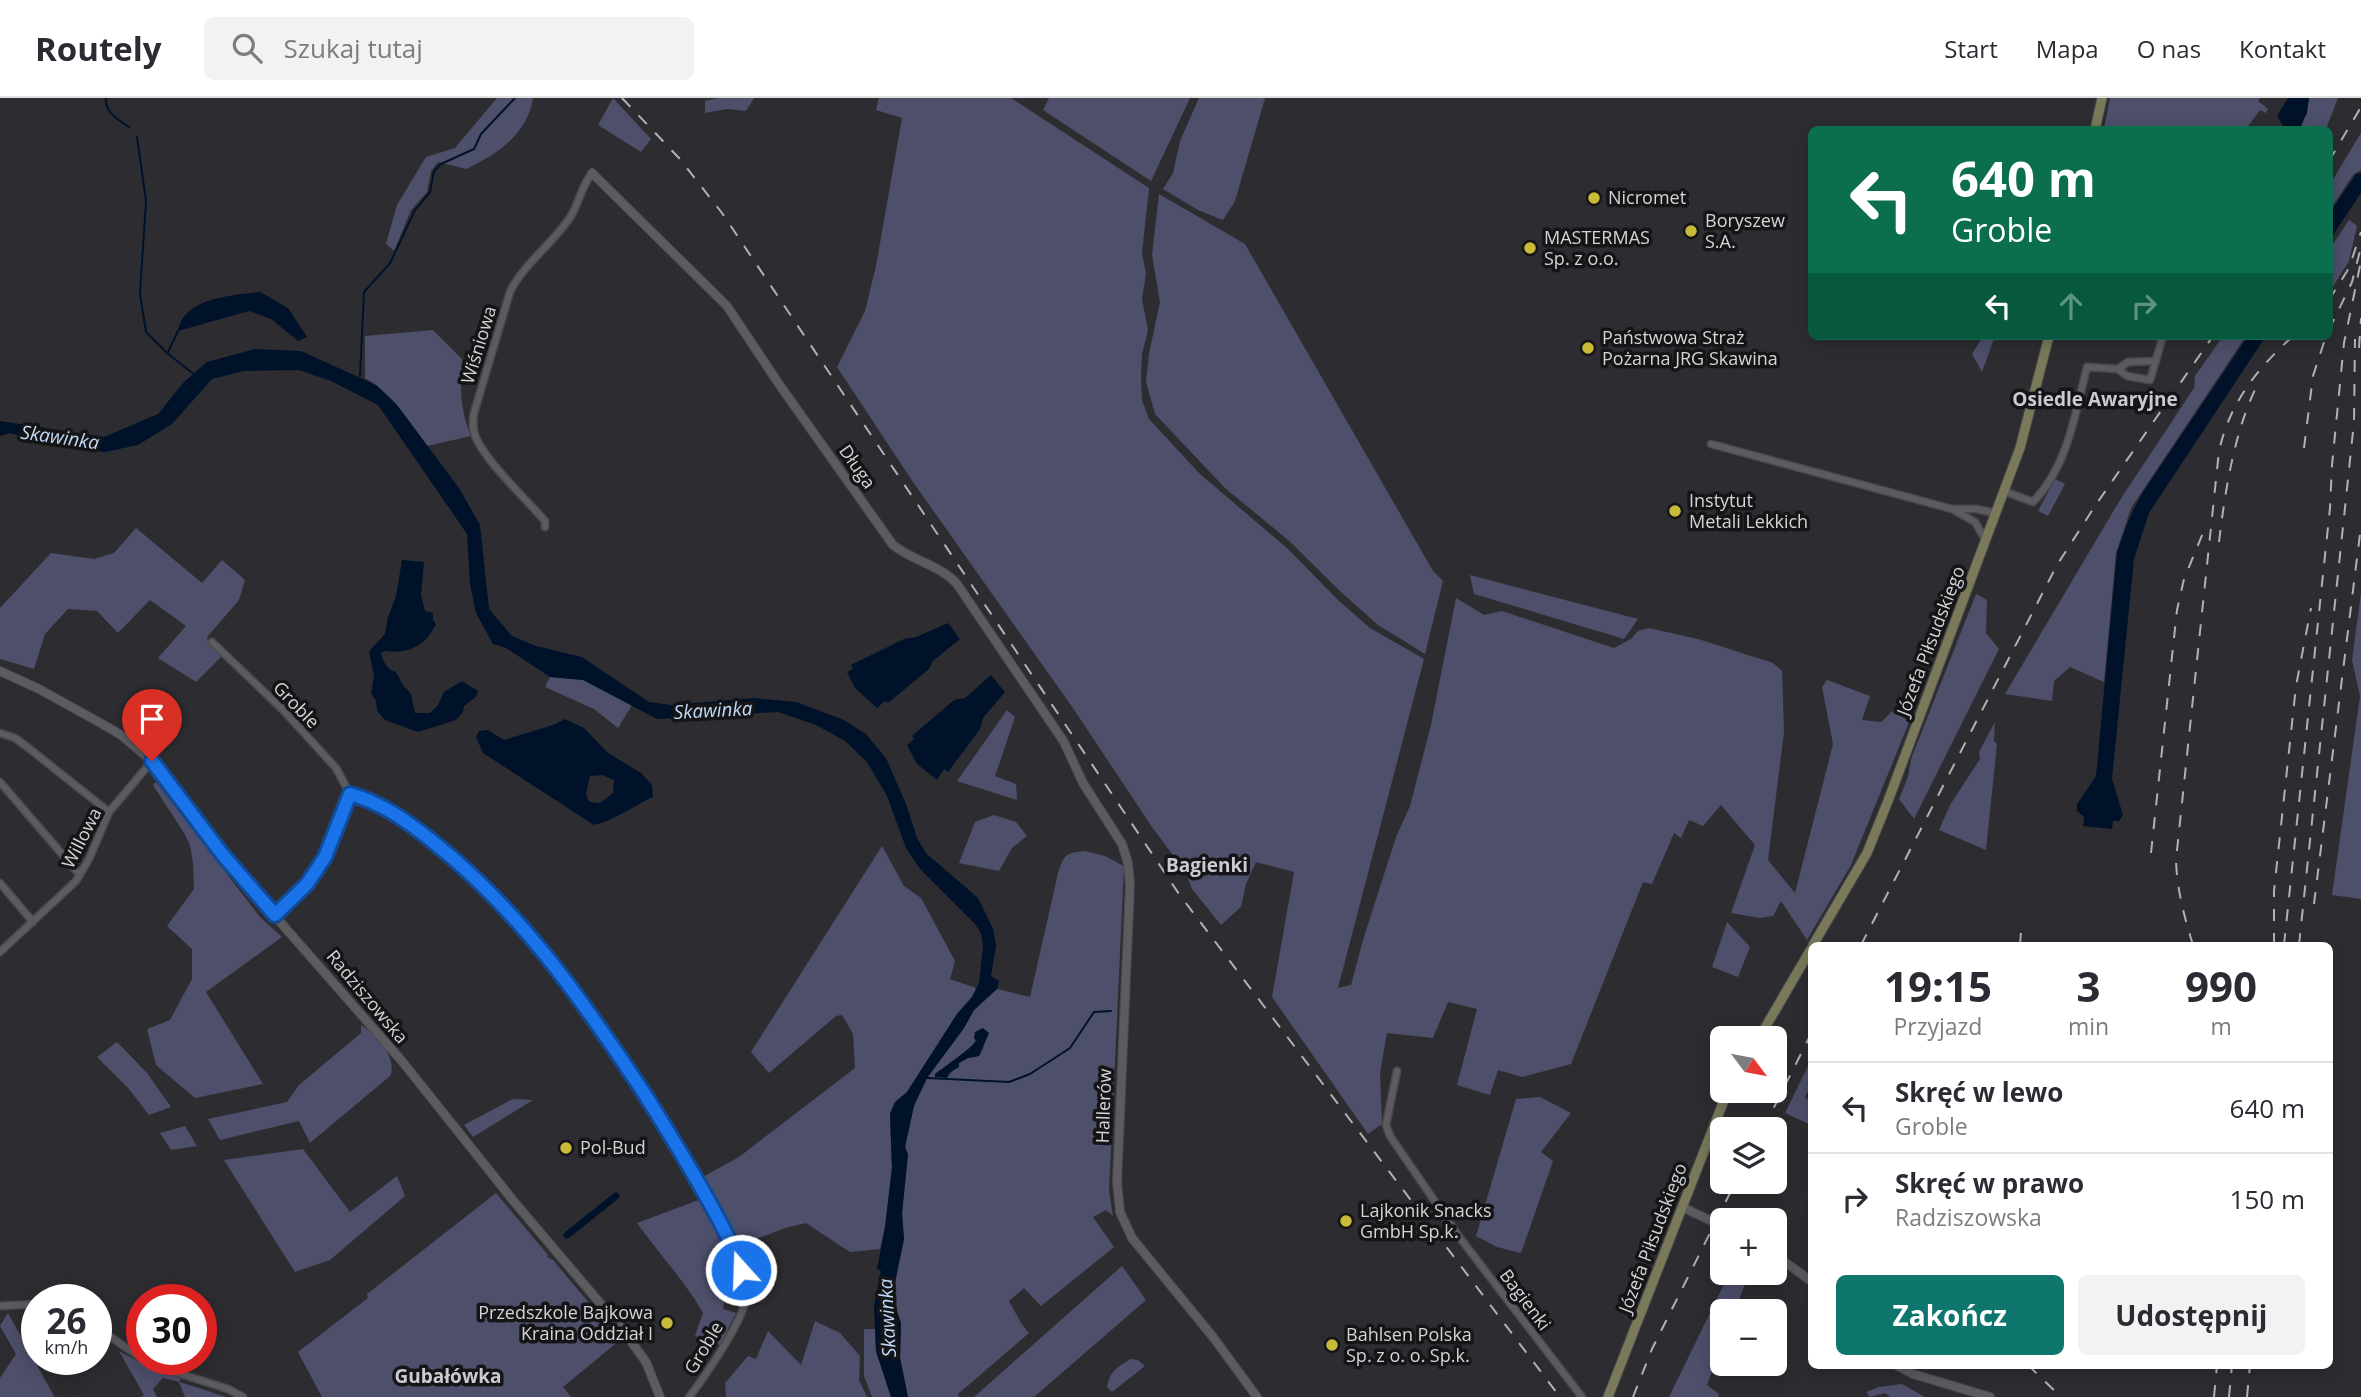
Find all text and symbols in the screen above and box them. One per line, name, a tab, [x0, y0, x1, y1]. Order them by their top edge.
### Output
search box	[204, 17, 694, 80]
text: Routely	[35, 26, 162, 71]
icon: search	[228, 29, 266, 67]
text: Szukaj tutaj	[284, 30, 423, 66]
text: Start	[1944, 32, 1998, 65]
text: Mapa	[2036, 32, 2099, 65]
text: O nas	[2137, 32, 2201, 65]
text: Kontakt	[2239, 32, 2326, 65]
text: 640 m	[1951, 145, 2096, 211]
icon: left	[1836, 154, 1927, 245]
place label: Nicromet	[1608, 185, 1686, 209]
marker: Nicromet	[1586, 190, 1602, 206]
place label: Boryszew S.A.	[1705, 208, 1785, 253]
text: Groble	[1951, 208, 2052, 251]
marker: Boryszew S.A.	[1683, 223, 1699, 239]
place label: MASTERMAS Sp. z o.o.	[1544, 225, 1650, 270]
marker: MASTERMAS Sp. z o.o.	[1522, 240, 1538, 256]
icon: left	[1979, 287, 2017, 325]
icon: ahead	[2052, 287, 2090, 325]
icon: right	[2125, 287, 2163, 325]
street label: Wiśniowa	[455, 303, 501, 387]
place label: Państwowa Straż Pożarna JRG Skawina	[1602, 325, 1778, 370]
marker: Państwowa Straż Pożarna JRG Skawina	[1580, 340, 1596, 356]
district label: Osiedle Awaryjne	[2012, 386, 2178, 412]
water label: Skawinka	[19, 419, 101, 455]
street label: Długa	[834, 440, 882, 493]
place label: Instytut Metali Lekkich	[1689, 488, 1808, 533]
marker: Instytut Metali Lekkich	[1667, 503, 1683, 519]
street label: Józefa Piłsudskiego	[1890, 562, 1970, 721]
street label: Groble	[268, 675, 325, 733]
pin	[122, 689, 182, 761]
water label: Skawinka	[673, 695, 753, 725]
icon: arrive	[133, 700, 171, 738]
street label: Willowa	[56, 803, 107, 872]
district label: Bagienki	[1166, 852, 1248, 878]
street label: Radziszowska	[322, 945, 414, 1048]
text: 19:15	[1884, 957, 1992, 1014]
text: 3	[2076, 957, 2101, 1014]
text: 990	[2185, 957, 2257, 1014]
text: Przyjazd	[1893, 1010, 1982, 1042]
text: min	[2068, 1010, 2109, 1042]
text: m	[2210, 1010, 2232, 1042]
north arrow	[1710, 1026, 1787, 1102]
map controls	[1710, 1026, 1787, 1376]
street label: Hallerów	[1090, 1068, 1116, 1144]
text: Skręć w lewo	[1895, 1074, 2063, 1110]
icon: left	[1836, 1089, 1874, 1127]
text: 640 m	[2230, 1090, 2305, 1126]
text: Groble	[1895, 1110, 1968, 1142]
button: layers	[1710, 1117, 1787, 1194]
place label: Pol-Bud	[580, 1135, 646, 1159]
marker: Pol-Bud	[558, 1140, 574, 1156]
street label: Józefa Piłsudskiego	[1612, 1159, 1692, 1318]
text: Skręć w prawo	[1895, 1165, 2084, 1201]
icon: right	[1836, 1180, 1874, 1218]
text: 150 m	[2230, 1181, 2305, 1217]
place label: Lajkonik Snacks GmbH Sp.k.	[1360, 1198, 1492, 1243]
text: Radziszowska	[1895, 1201, 2042, 1233]
button: +	[1710, 1208, 1787, 1285]
marker: Lajkonik Snacks GmbH Sp.k.	[1338, 1213, 1354, 1229]
position arrow	[704, 1233, 778, 1307]
street label: Bagienki	[1495, 1264, 1557, 1335]
button: Zakończ	[1836, 1275, 2064, 1355]
button: Udostępnij	[2078, 1275, 2305, 1355]
water label: Skawinka	[872, 1278, 902, 1358]
speed limit sign: 30	[126, 1284, 217, 1375]
text: 26	[46, 1297, 87, 1344]
button: −	[1710, 1299, 1787, 1376]
place label: Przedszkole Bajkowa Kraina Oddział I	[478, 1300, 653, 1345]
marker: Przedszkole Bajkowa Kraina Oddział I	[659, 1315, 675, 1331]
street label: Groble	[678, 1317, 728, 1378]
place label: Bahlsen Polska Sp. z o. o. Sp.k.	[1346, 1322, 1472, 1367]
text: km/h	[45, 1335, 88, 1359]
marker: Bahlsen Polska Sp. z o. o. Sp.k.	[1324, 1337, 1340, 1353]
district label: Gubałówka	[395, 1363, 501, 1389]

